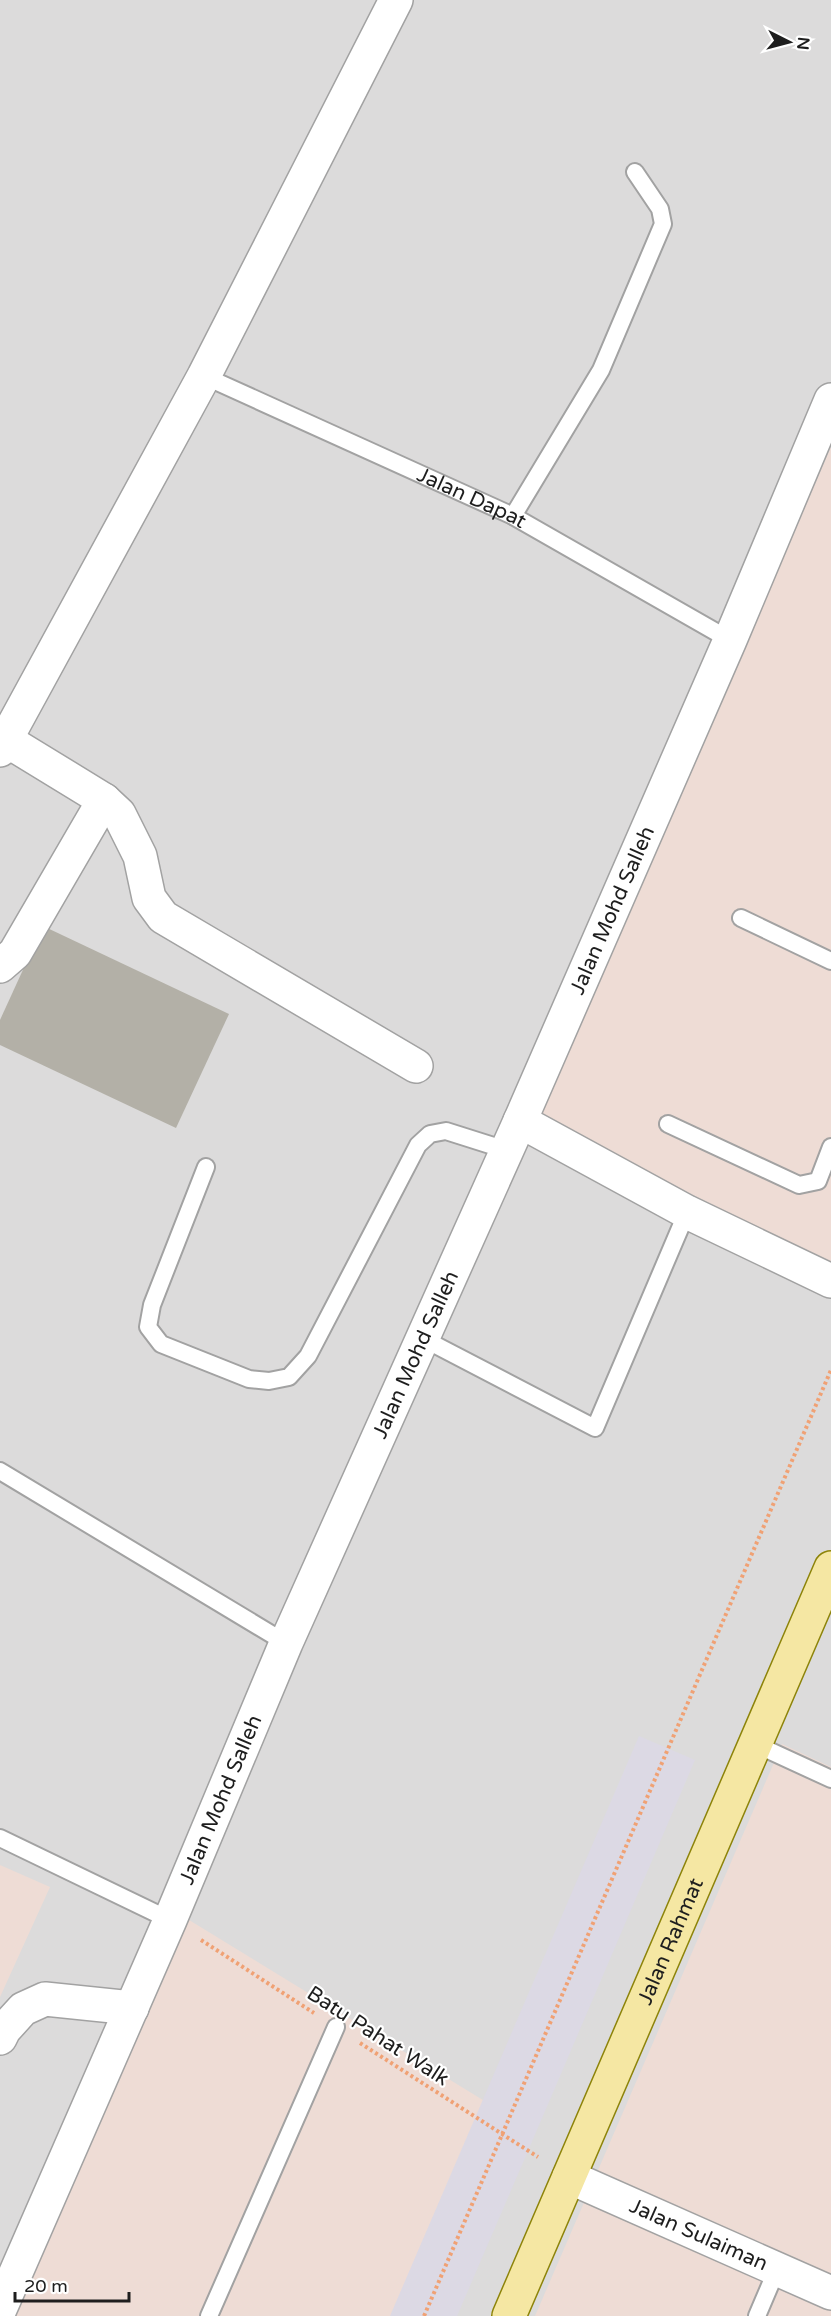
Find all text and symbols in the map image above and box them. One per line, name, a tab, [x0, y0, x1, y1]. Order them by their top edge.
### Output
north arrow	[759, 12, 819, 72]
text: N	[792, 36, 814, 51]
street label: Jalan Dapat	[413, 462, 531, 533]
street label: Jalan Mohd Salleh	[564, 822, 660, 998]
street label: Jalan Mohd Salleh	[367, 1267, 464, 1442]
street label: Jalan Mohd Salleh	[174, 1711, 267, 1888]
street label: Jalan Rahmat	[632, 1874, 709, 2008]
street label: Batu Pahat Walk	[302, 1981, 454, 2091]
street label: Jalan Sulaiman	[626, 2193, 772, 2276]
scale bar	[15, 2265, 129, 2303]
text: 20 m	[24, 2275, 68, 2297]

